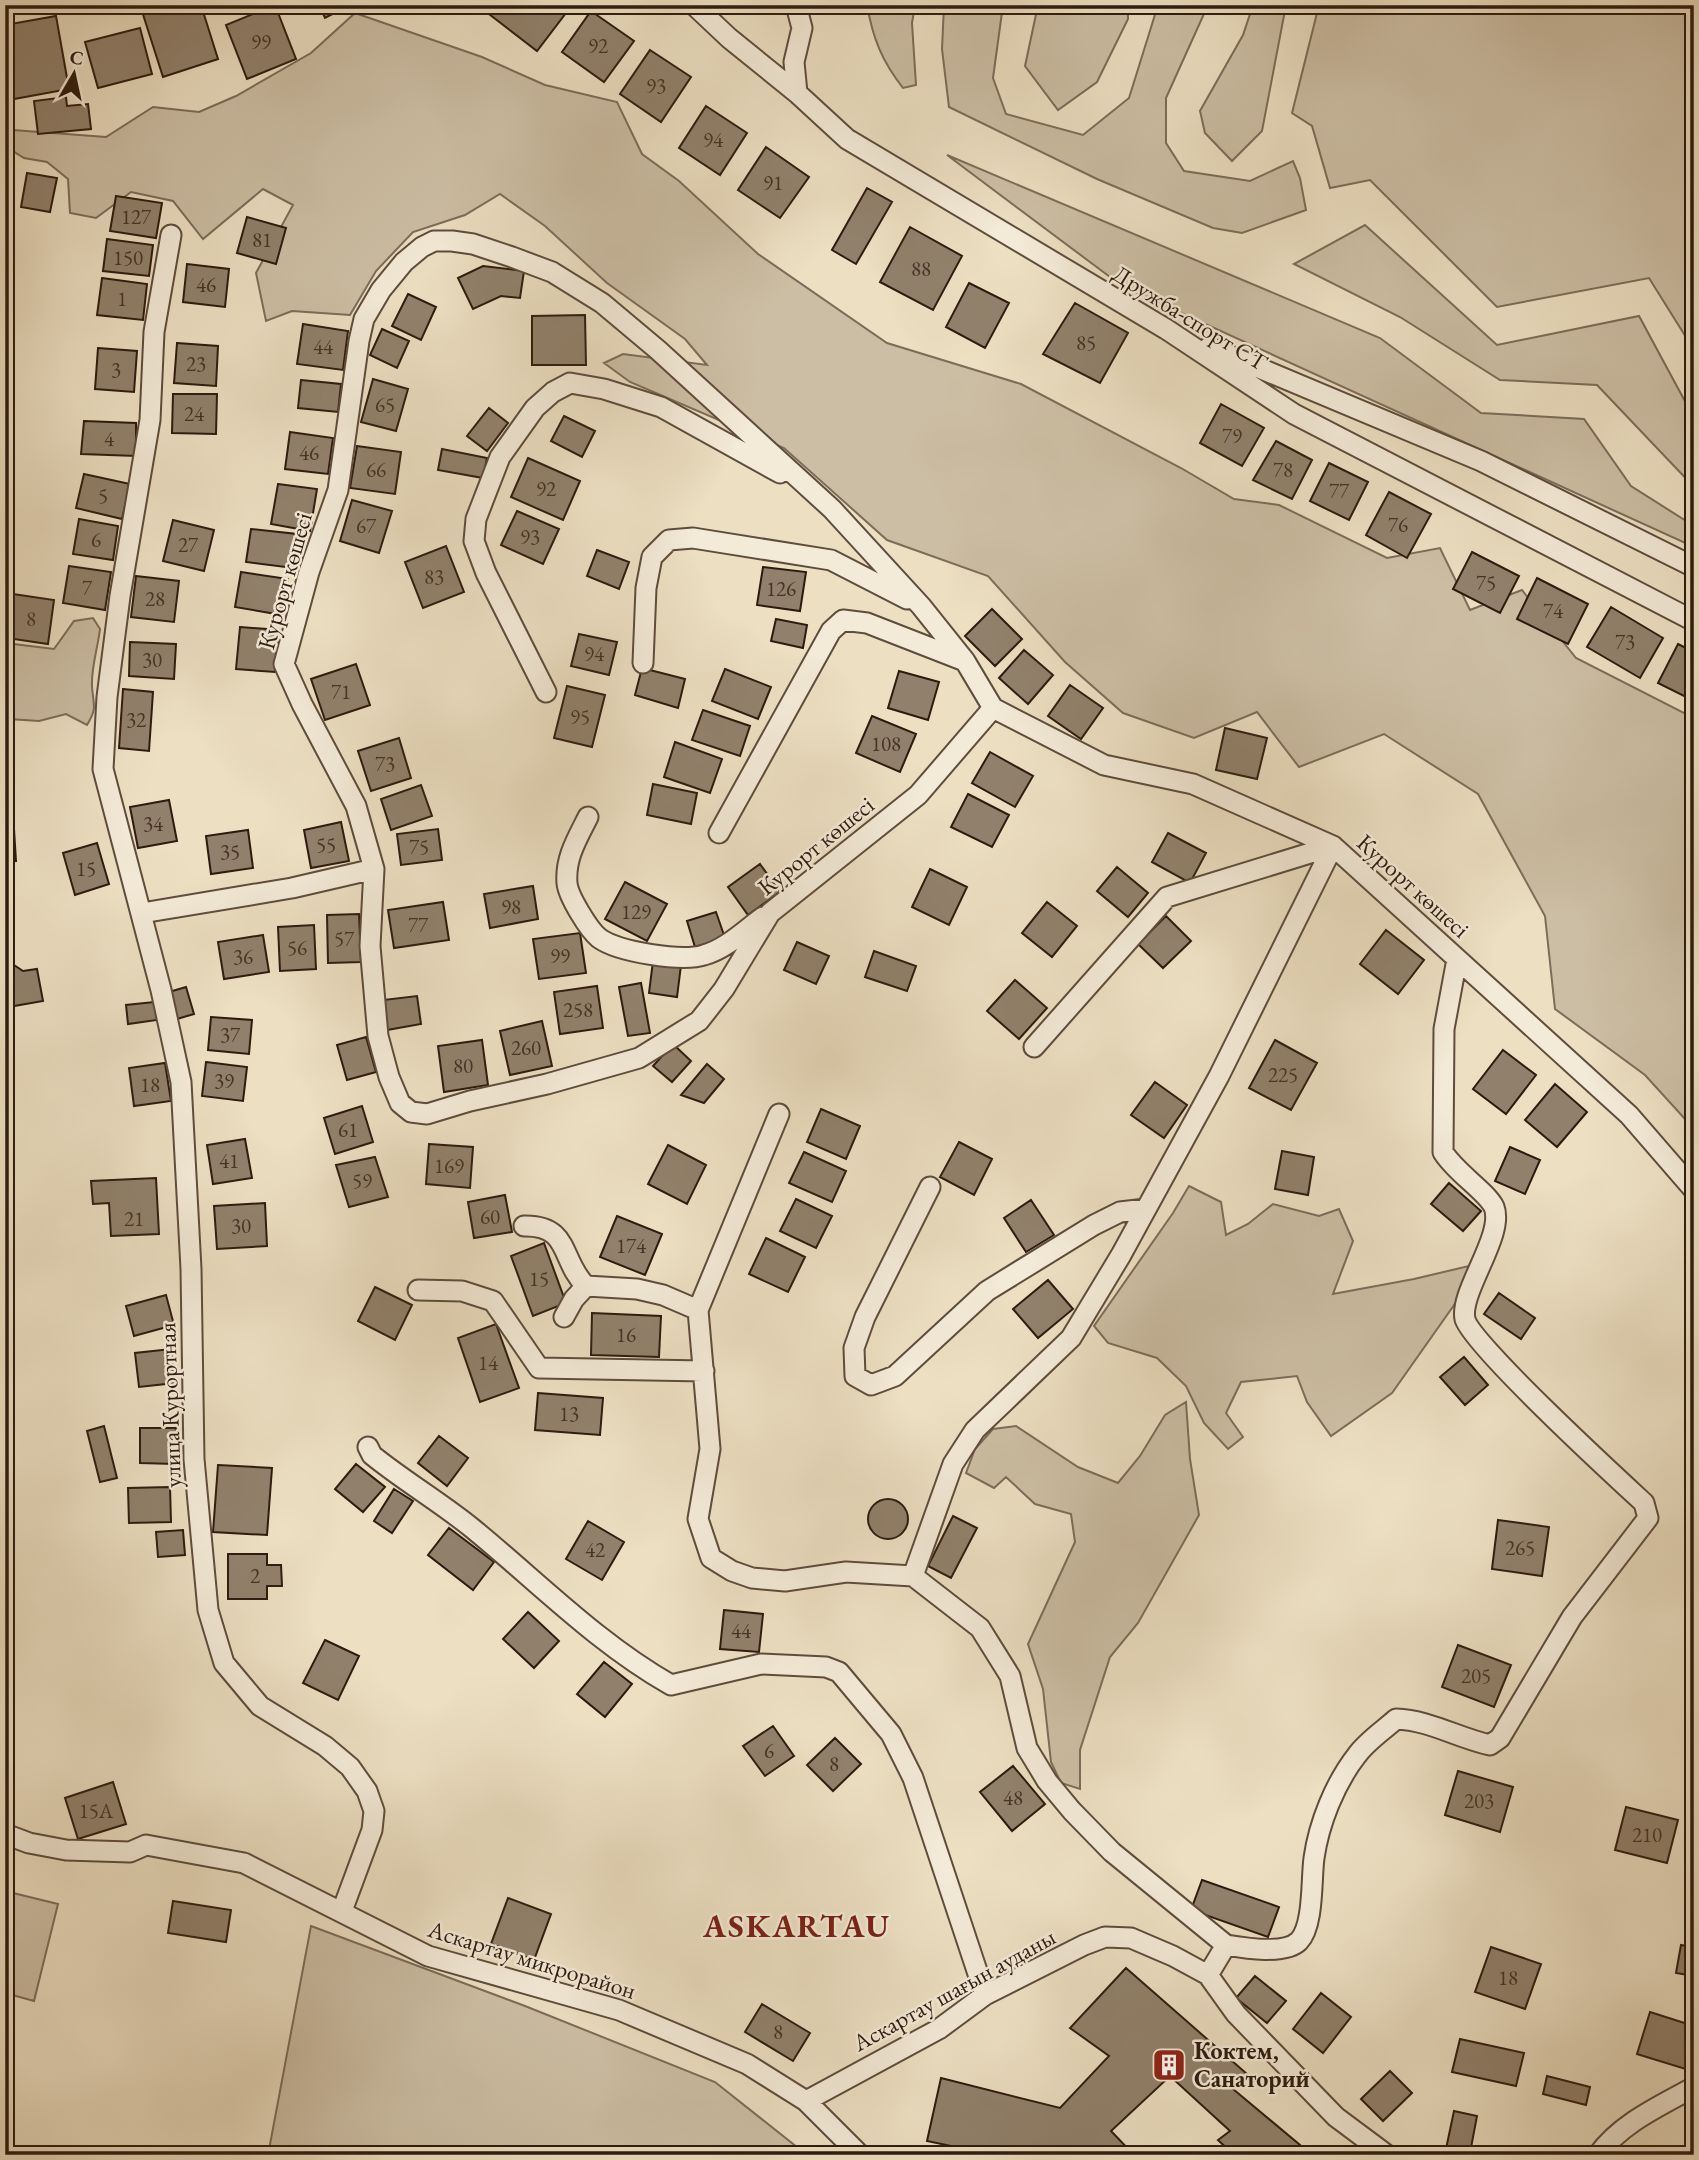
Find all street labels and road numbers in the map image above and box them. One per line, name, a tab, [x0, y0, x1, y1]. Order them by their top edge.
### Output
street label: Дружба-спорт СТ	[1107, 258, 1274, 378]
street label: Курорт көшесі	[250, 509, 319, 653]
street label: Курорт көшесі	[751, 789, 880, 902]
street label: Курорт көшесі	[1351, 827, 1476, 944]
street label: улица Курортная	[151, 1321, 188, 1488]
street label: Аскартау микрорайон	[423, 1913, 640, 2006]
street label: Аскартау шағын ауданы	[846, 1921, 1061, 2059]

